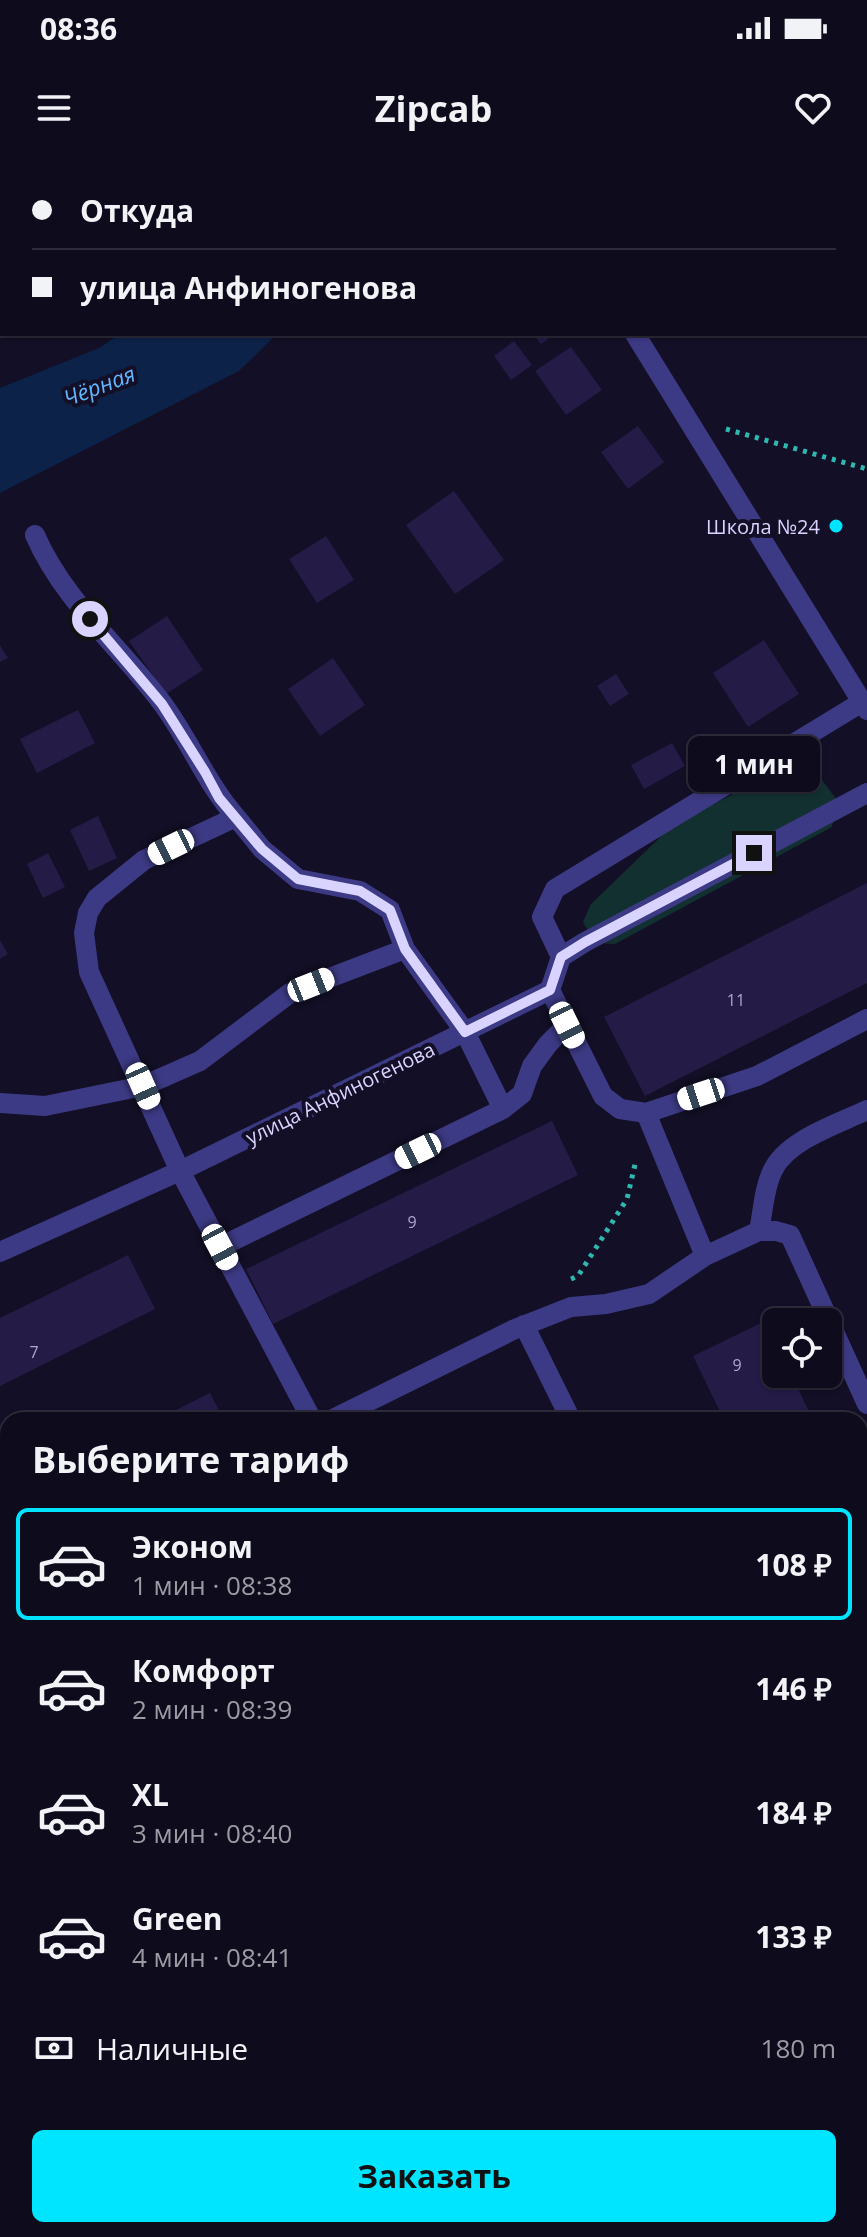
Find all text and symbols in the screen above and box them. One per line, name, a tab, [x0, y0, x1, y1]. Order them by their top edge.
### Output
text: 08:36	[40, 8, 117, 49]
text: Zipcab	[375, 84, 492, 133]
icon: menu	[32, 86, 76, 130]
icon: heart	[791, 86, 835, 130]
text: Откуда	[80, 190, 194, 231]
text: улица Анфиногенова	[80, 267, 417, 308]
water label: Чёрная	[59, 358, 139, 412]
place label: Школа №24	[706, 513, 821, 540]
marker: Школа №24	[827, 517, 845, 535]
route start	[72, 601, 108, 637]
callout: 1 мин	[688, 737, 820, 793]
text: 1 мин	[714, 746, 794, 782]
car	[144, 826, 198, 868]
route end	[736, 835, 772, 871]
car	[284, 965, 338, 1005]
house number: 11	[727, 989, 745, 1011]
car	[546, 998, 588, 1052]
street label: улица Анфиногенова	[241, 1035, 439, 1151]
car	[122, 1059, 164, 1113]
car	[674, 1075, 728, 1113]
car	[391, 1130, 445, 1172]
house number: 9	[407, 1211, 417, 1233]
car	[198, 1220, 242, 1274]
map controls	[762, 1308, 842, 1388]
button: locate	[762, 1308, 842, 1388]
house number: 7	[29, 1341, 39, 1363]
house number: 9	[732, 1354, 742, 1376]
text: Выберите тариф	[32, 1435, 349, 1484]
text: Эконом	[132, 1526, 253, 1567]
icon: car	[36, 1528, 108, 1600]
text: 108 ₽	[755, 1544, 832, 1585]
text: 1 мин · 08:38	[132, 1567, 292, 1603]
text: Комфорт	[132, 1650, 275, 1691]
icon: car	[36, 1652, 108, 1724]
text: 146 ₽	[755, 1668, 832, 1709]
text: 2 мин · 08:39	[132, 1691, 292, 1727]
text: XL	[132, 1774, 169, 1815]
icon: car	[36, 1776, 108, 1848]
text: 184 ₽	[755, 1792, 832, 1833]
text: 3 мин · 08:40	[132, 1815, 292, 1851]
text: Green	[132, 1898, 223, 1939]
icon: car	[36, 1900, 108, 1972]
text: 133 ₽	[755, 1916, 832, 1957]
text: 4 мин · 08:41	[132, 1939, 292, 1975]
icon: cash	[32, 2026, 76, 2070]
text: Наличные	[96, 2028, 248, 2069]
text: 180 m	[761, 2030, 836, 2066]
button: Заказать	[32, 2130, 836, 2222]

